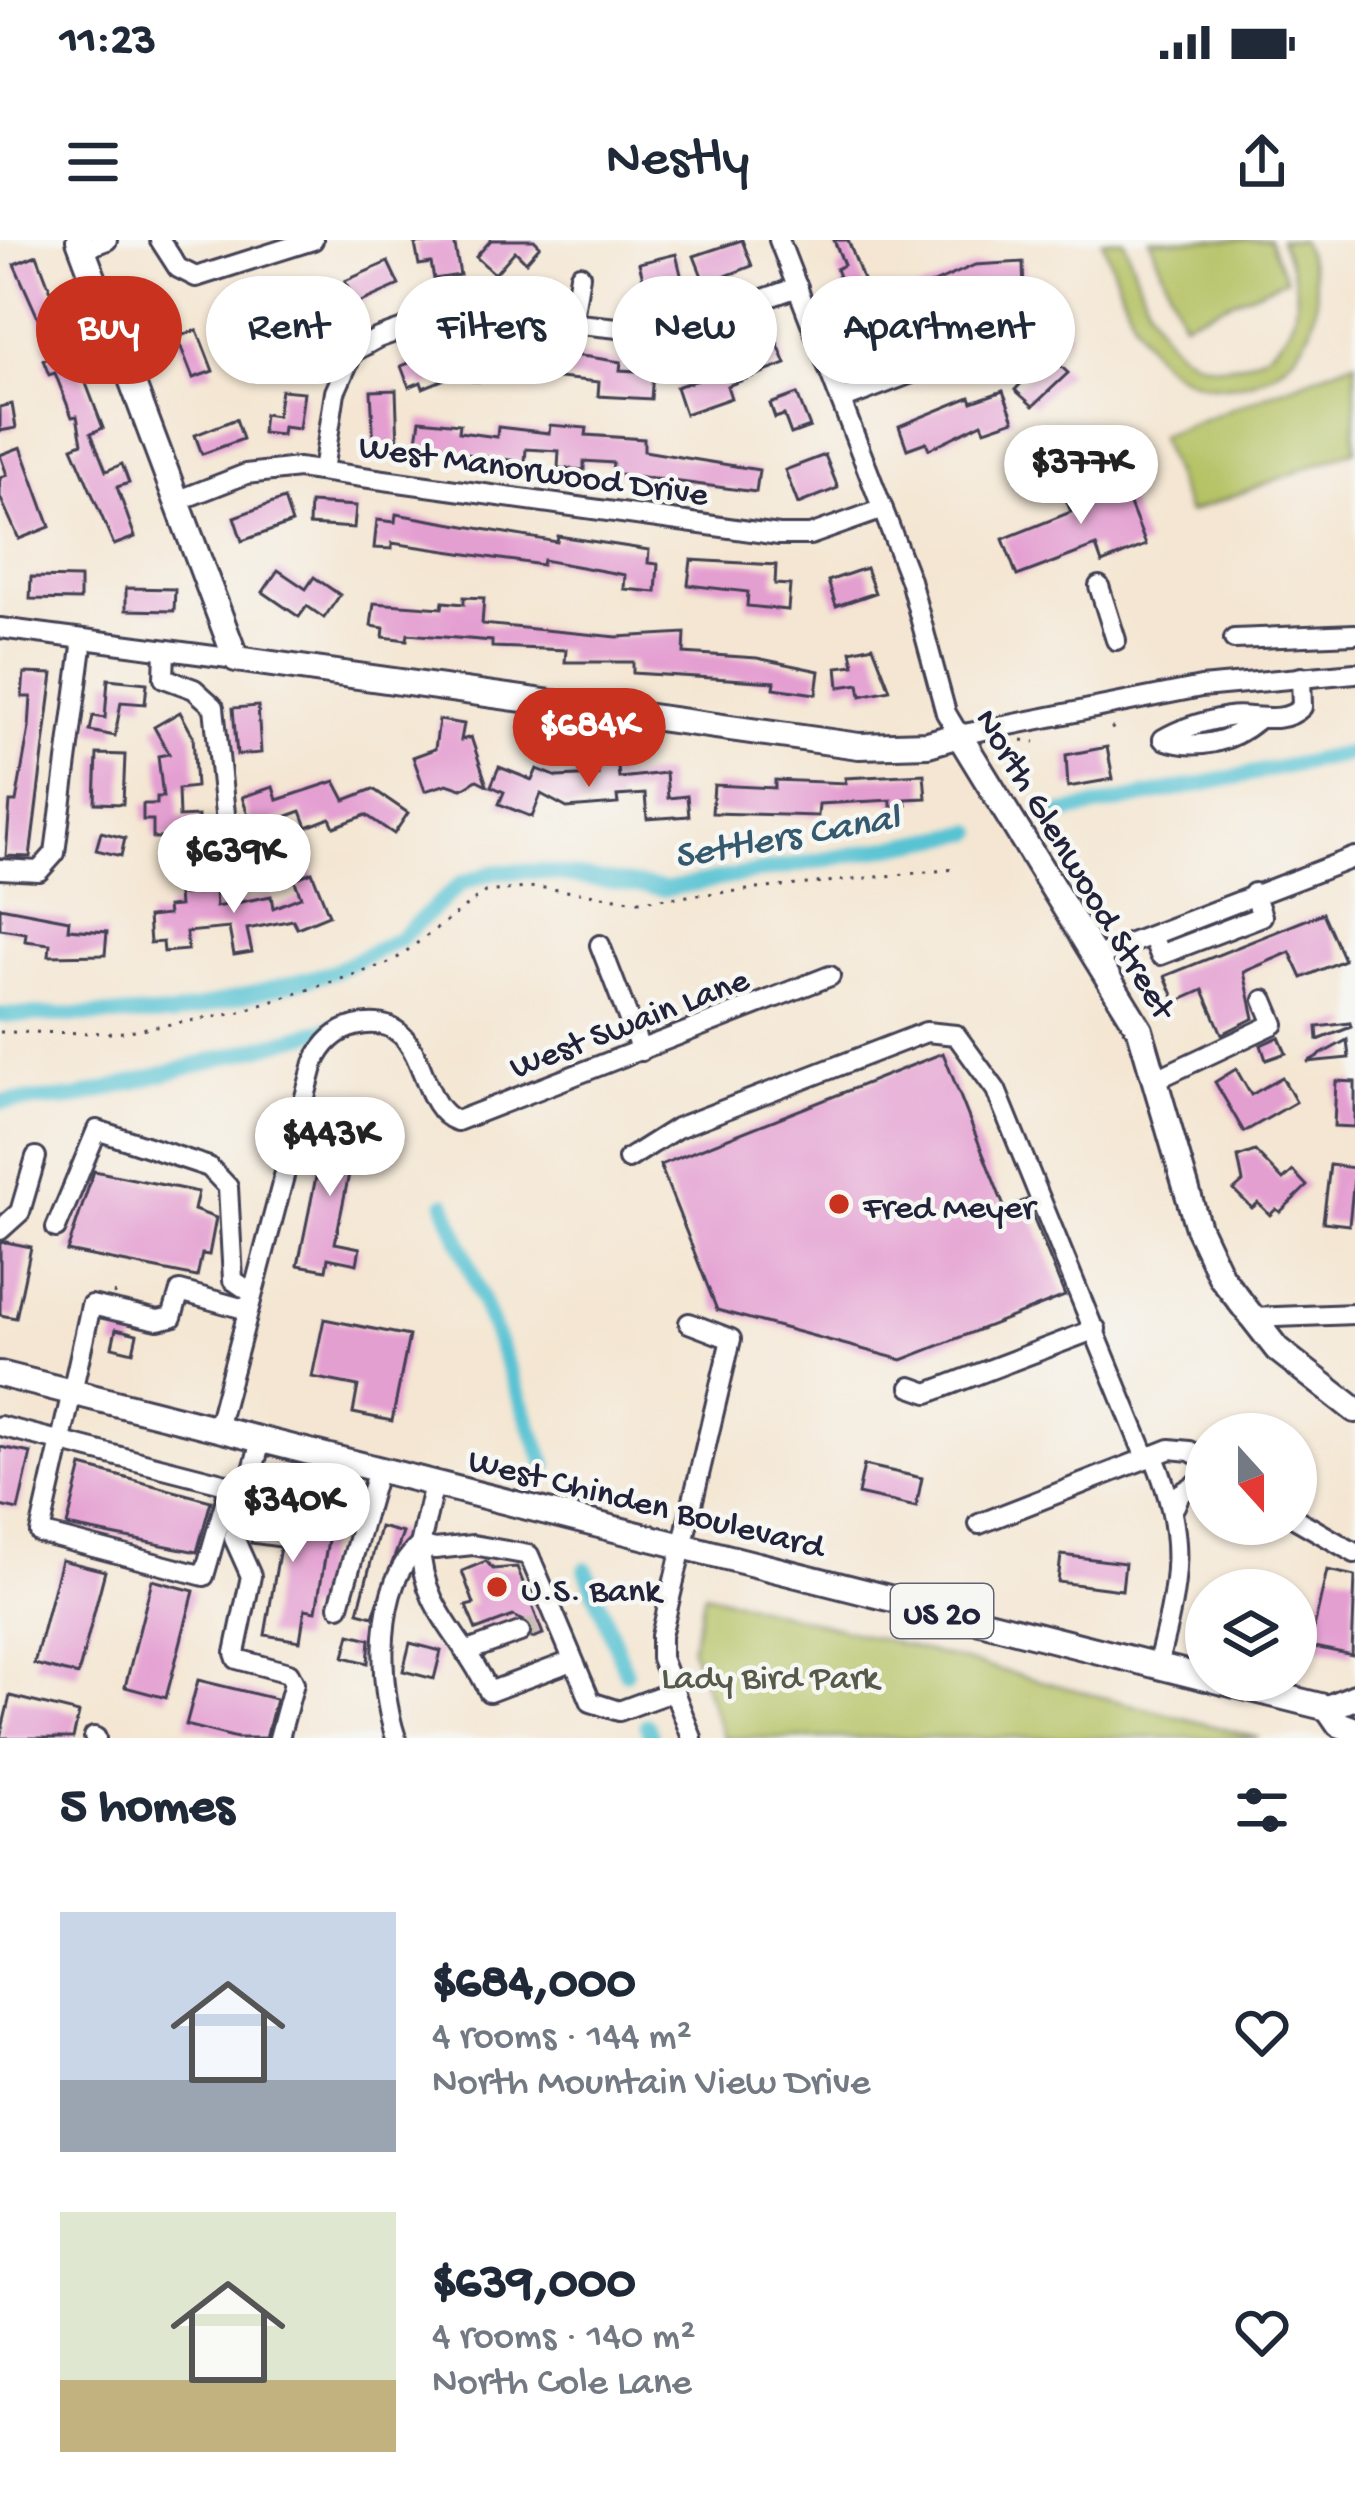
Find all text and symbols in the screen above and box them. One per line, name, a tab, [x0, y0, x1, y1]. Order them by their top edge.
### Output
text: 11:23	[60, 16, 156, 69]
icon: menu	[60, 129, 126, 195]
icon: share	[1229, 129, 1295, 195]
text: Nestly	[606, 130, 749, 194]
chip: Buy	[36, 276, 182, 384]
chip: Rent	[206, 276, 371, 384]
chip: Filters	[395, 276, 588, 384]
chip: New	[612, 276, 777, 384]
chip: Apartment	[801, 276, 1075, 384]
pin: $377K	[997, 425, 1165, 527]
street label: West Manorwood Drive	[356, 428, 711, 519]
text: $377K	[1031, 441, 1131, 487]
pin: $684K	[505, 688, 673, 790]
street label: North Glenwood Street	[963, 702, 1184, 1031]
text: $684K	[540, 704, 638, 750]
water label: Settlers Canal	[671, 797, 906, 882]
pin: $639K	[150, 814, 318, 916]
text: $639K	[185, 830, 283, 876]
street label: West Swain Lane	[505, 961, 756, 1091]
pin: $443K	[246, 1097, 414, 1199]
text: $443K	[282, 1113, 378, 1159]
place label: Fred Meyer	[862, 1189, 1038, 1232]
marker: Fred Meyer	[826, 1191, 852, 1217]
north arrow	[1185, 1413, 1317, 1545]
map controls	[1185, 1413, 1317, 1701]
street label: West Chinden Boulevard	[463, 1441, 830, 1572]
pin: $340K	[209, 1463, 377, 1565]
text: $340K	[243, 1479, 343, 1525]
button: layers	[1185, 1569, 1317, 1701]
place label: U.S. Bank	[521, 1572, 664, 1615]
marker: U.S. Bank	[484, 1574, 510, 1600]
road number: US 20	[891, 1584, 993, 1638]
park label: Lady Bird Park	[661, 1659, 882, 1702]
icon: filters	[1229, 1777, 1295, 1843]
text: 5 homes	[60, 1780, 234, 1840]
text: $684,000	[432, 1956, 636, 2016]
icon: home	[156, 1960, 300, 2104]
icon: heart	[1229, 1999, 1295, 2065]
text: 4 rooms · 144 m²	[432, 2016, 692, 2062]
text: North Mountain View Drive	[432, 2062, 870, 2108]
text: $639,000	[432, 2256, 636, 2316]
icon: home	[156, 2260, 300, 2404]
icon: heart	[1229, 2299, 1295, 2365]
text: 4 rooms · 140 m²	[432, 2316, 695, 2362]
text: North Cole Lane	[432, 2362, 692, 2408]

